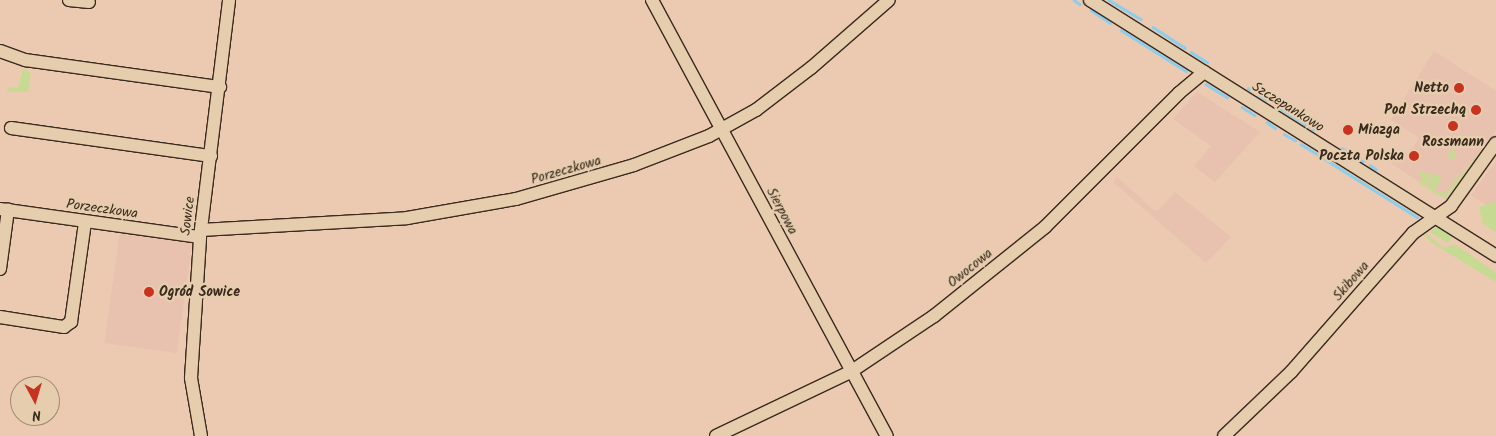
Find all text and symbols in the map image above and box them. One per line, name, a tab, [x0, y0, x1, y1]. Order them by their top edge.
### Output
street label: Szczepankowo	[1249, 78, 1327, 136]
place label: Netto	[1414, 80, 1449, 96]
marker: Netto	[1453, 82, 1465, 94]
place label: Pod Strzechą	[1384, 102, 1466, 118]
marker: Pod Strzechą	[1470, 104, 1482, 116]
marker: Rossmann	[1447, 120, 1459, 132]
place label: Miazga	[1358, 122, 1400, 138]
marker: Miazga	[1342, 124, 1354, 136]
place label: Rossmann	[1422, 134, 1484, 150]
place label: Poczta Polska	[1319, 148, 1404, 164]
marker: Poczta Polska	[1408, 150, 1420, 162]
street label: Porzeczkowa	[529, 152, 603, 188]
street label: Sierpowa	[763, 185, 801, 237]
street label: Porzeczkowa	[65, 196, 139, 222]
street label: Sowice	[177, 196, 199, 236]
street label: Owocowa	[944, 245, 996, 291]
street label: Skibowa	[1329, 258, 1373, 304]
place label: Ogród Sowice	[159, 284, 240, 300]
marker: Ogród Sowice	[143, 286, 155, 298]
north arrow	[10, 376, 60, 426]
text: N	[31, 404, 42, 426]

